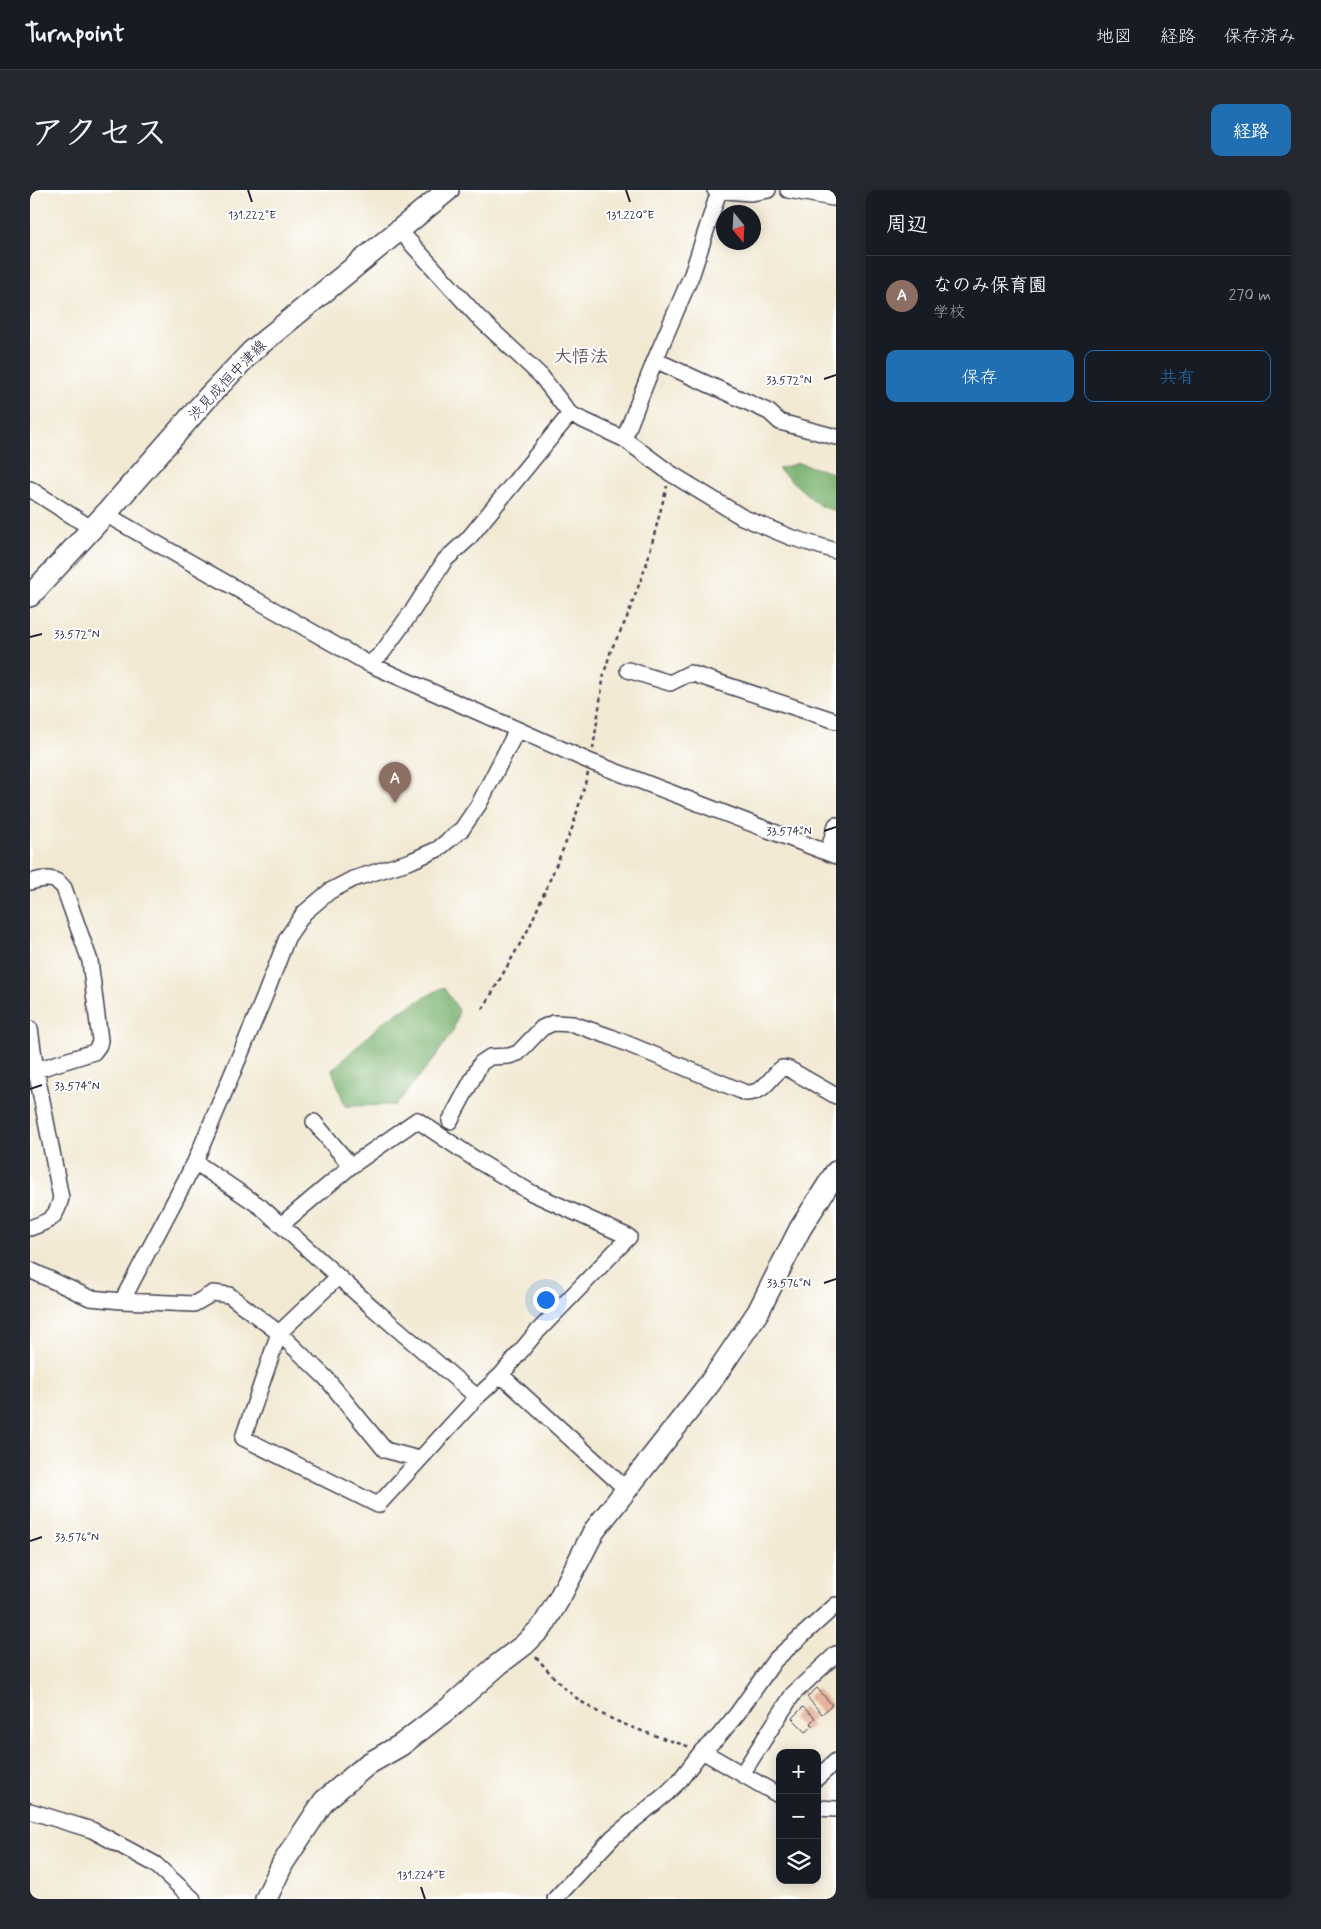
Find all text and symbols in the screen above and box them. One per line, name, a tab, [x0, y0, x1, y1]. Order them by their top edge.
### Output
text: Turnpoint	[25, 19, 125, 50]
text: 地図	[1096, 25, 1132, 49]
text: 経路	[1160, 25, 1196, 49]
text: 保存済み	[1224, 25, 1296, 49]
button: 経路	[1211, 104, 1291, 156]
text: アクセス	[30, 111, 168, 157]
north arrow	[716, 205, 761, 250]
text: 131.222°E	[228, 208, 276, 224]
text: 131.220°E	[606, 208, 654, 224]
text: 周辺	[886, 211, 928, 239]
text: なのみ保育園	[933, 273, 1047, 298]
text: A	[897, 285, 907, 306]
text: 270 m	[1228, 285, 1271, 306]
text: 学校	[933, 302, 965, 323]
street label: 渋見成恒中津線	[184, 336, 271, 425]
district label: 大悟法	[554, 345, 608, 369]
button: 保存	[886, 350, 1074, 402]
button: 共有	[1084, 350, 1271, 402]
text: 33.572°N	[766, 373, 812, 389]
text: 33.572°N	[54, 627, 100, 643]
pin: A	[379, 762, 411, 803]
text: 33.574°N	[766, 824, 812, 840]
text: 33.574°N	[54, 1079, 100, 1095]
text: 33.576°N	[767, 1276, 811, 1292]
your location	[533, 1287, 559, 1313]
text: 33.576°N	[55, 1530, 99, 1546]
map controls	[776, 1749, 821, 1884]
button: +	[776, 1749, 821, 1794]
button: −	[776, 1794, 821, 1839]
button: layers	[776, 1839, 821, 1884]
text: 131.224°E	[397, 1868, 445, 1884]

